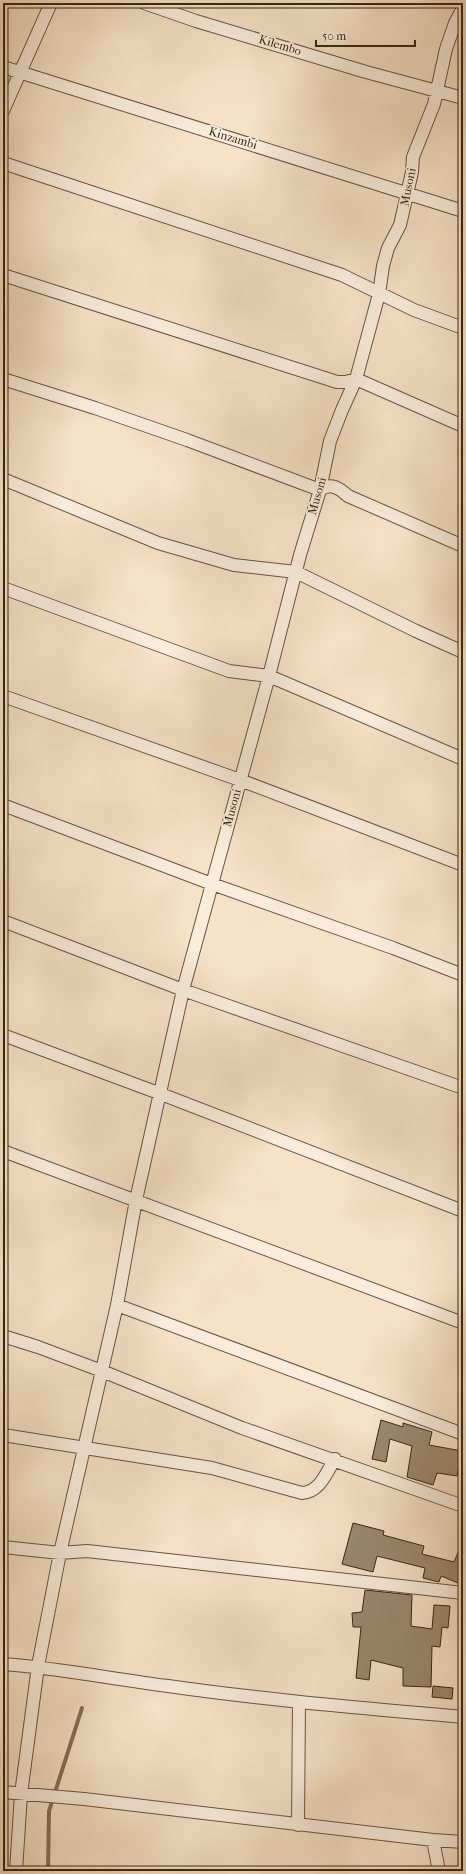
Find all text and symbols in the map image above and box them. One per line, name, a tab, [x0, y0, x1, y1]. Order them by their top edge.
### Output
scale bar	[316, 22, 415, 48]
text: 50 m	[322, 29, 346, 43]
street label: Kilembo	[257, 32, 303, 58]
street label: Kinzambi	[207, 124, 259, 152]
street label: Musoni	[397, 166, 419, 207]
street label: Musoni	[305, 475, 329, 516]
street label: Musoni	[220, 787, 244, 828]

